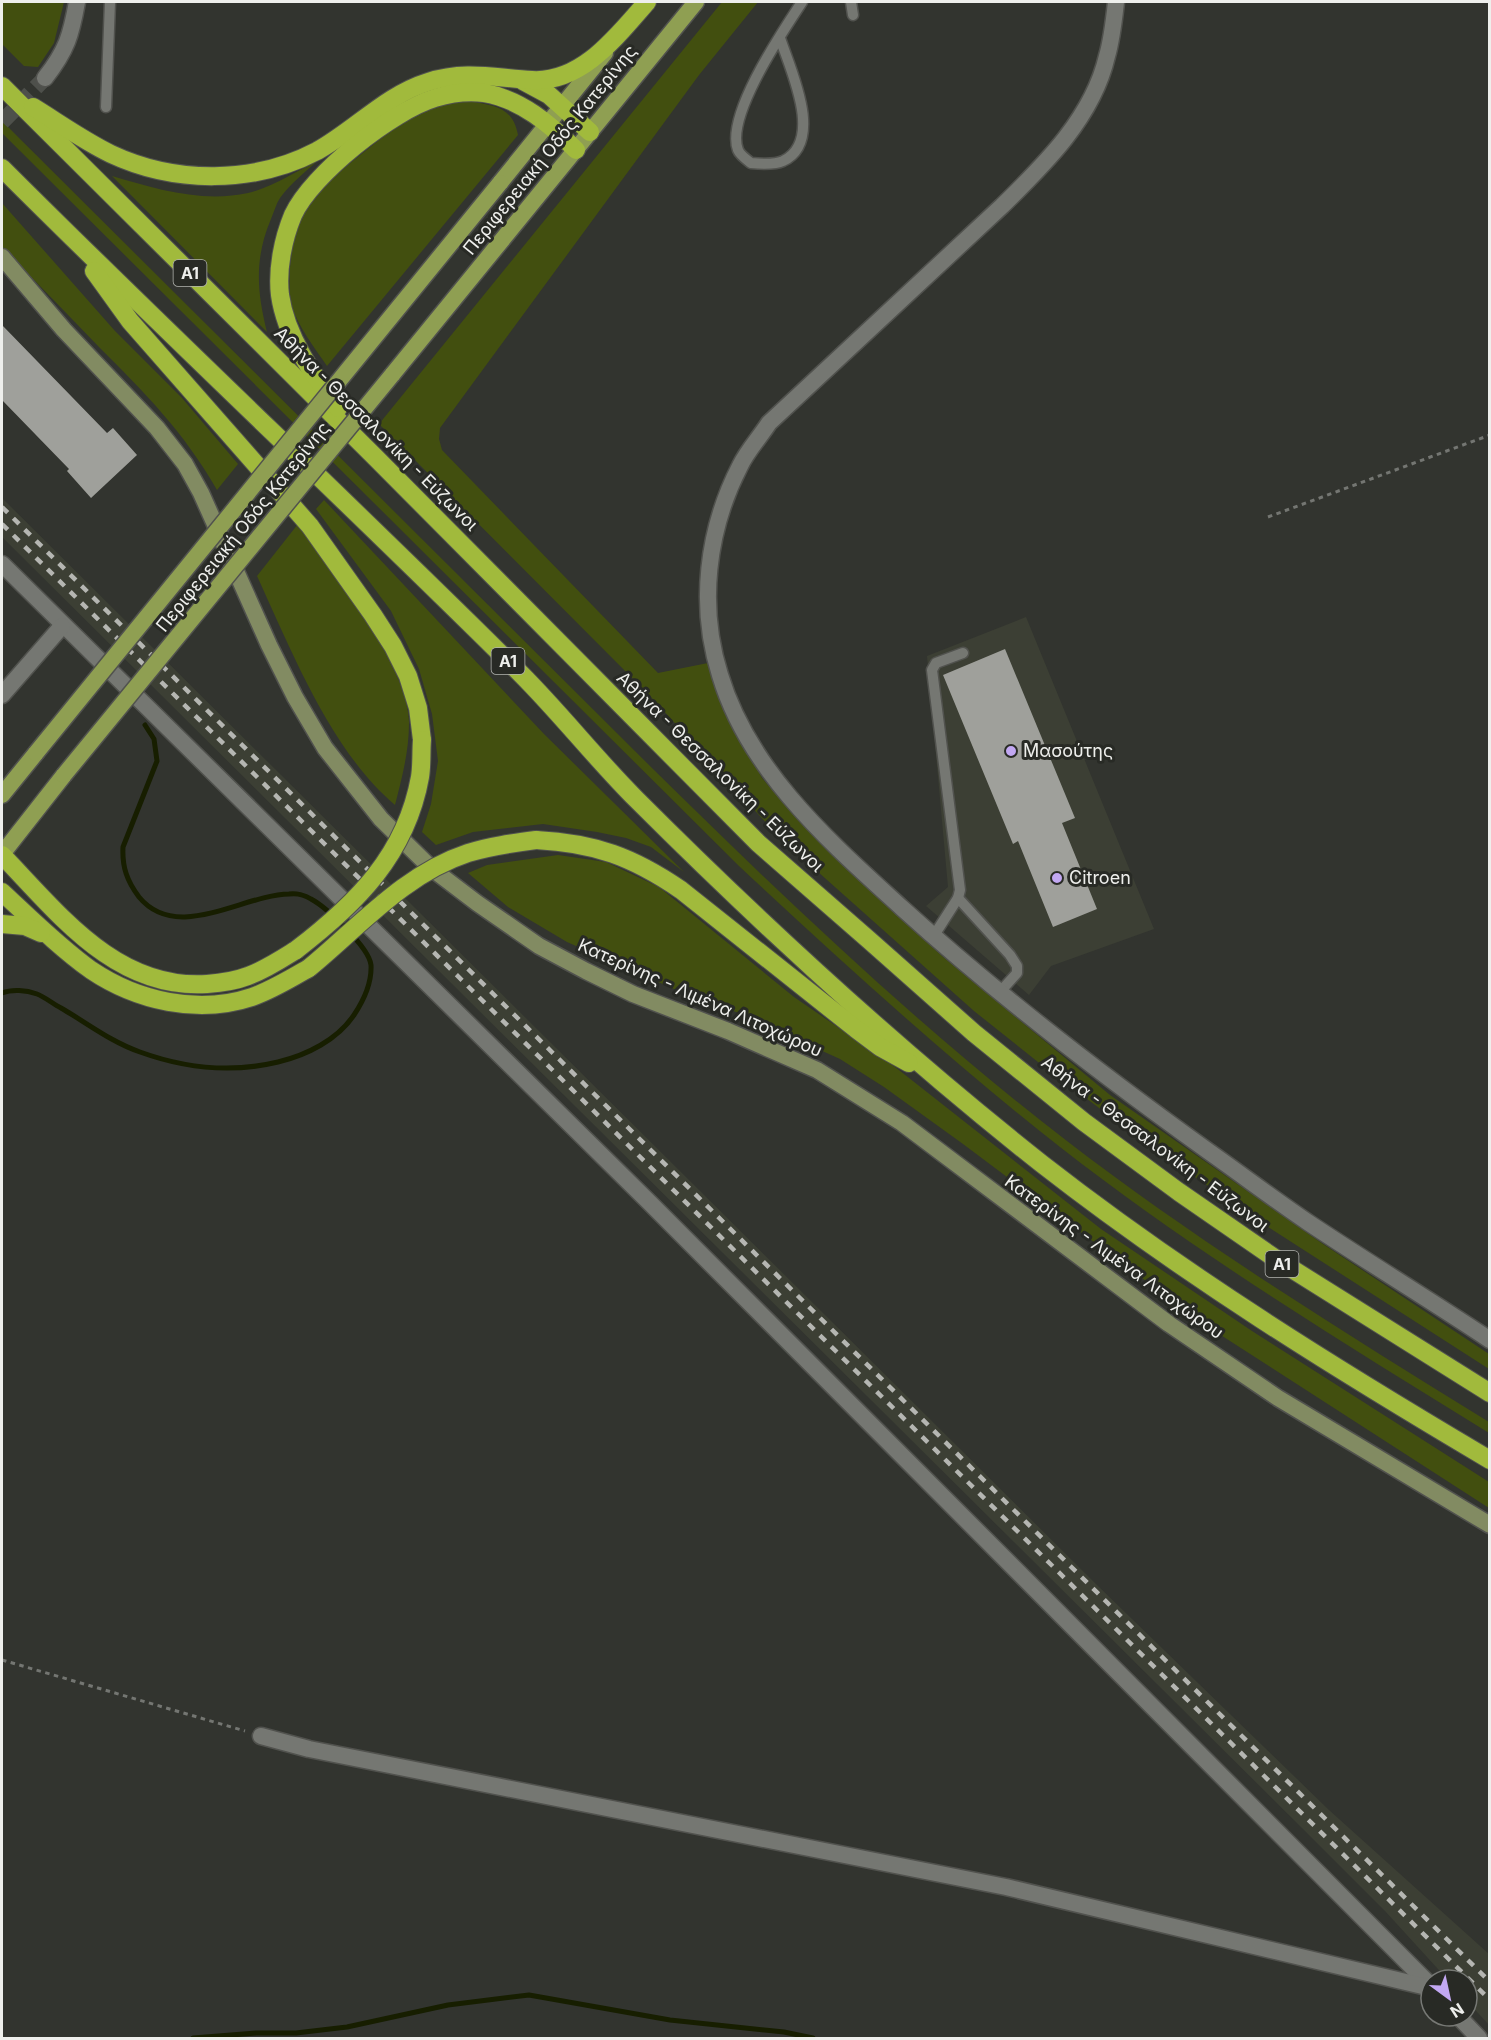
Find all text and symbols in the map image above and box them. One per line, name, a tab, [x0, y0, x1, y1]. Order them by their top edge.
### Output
street label: Περιφερειακή Οδός Κατερίνης	[458, 41, 641, 259]
road number: Α1	[174, 260, 207, 286]
street label: Αθήνα - Θεσσαλονίκη - Εύζωνοι	[270, 323, 483, 535]
street label: Περιφερειακή Οδός Κατερίνης	[151, 418, 334, 636]
road number: Α1	[492, 648, 524, 674]
street label: Αθήνα - Θεσσαλονίκη - Εύζωνοι	[613, 667, 828, 876]
place label: Μασούτης	[1023, 740, 1113, 761]
marker: Μασούτης	[1004, 744, 1018, 758]
place label: Citroen	[1069, 867, 1131, 888]
marker: Citroen	[1050, 871, 1064, 885]
street label: Κατερίνης - Λιμένα Λιτοχώρου	[575, 934, 826, 1061]
street label: Αθήνα - Θεσσαλονίκη - Εύζωνοι	[1038, 1051, 1273, 1236]
street label: Κατερίνης - Λιμένα Λιτοχώρου	[1001, 1170, 1228, 1343]
road number: Α1	[1266, 1251, 1298, 1277]
north arrow	[1419, 1968, 1479, 2028]
text: N	[1447, 1999, 1468, 2022]

